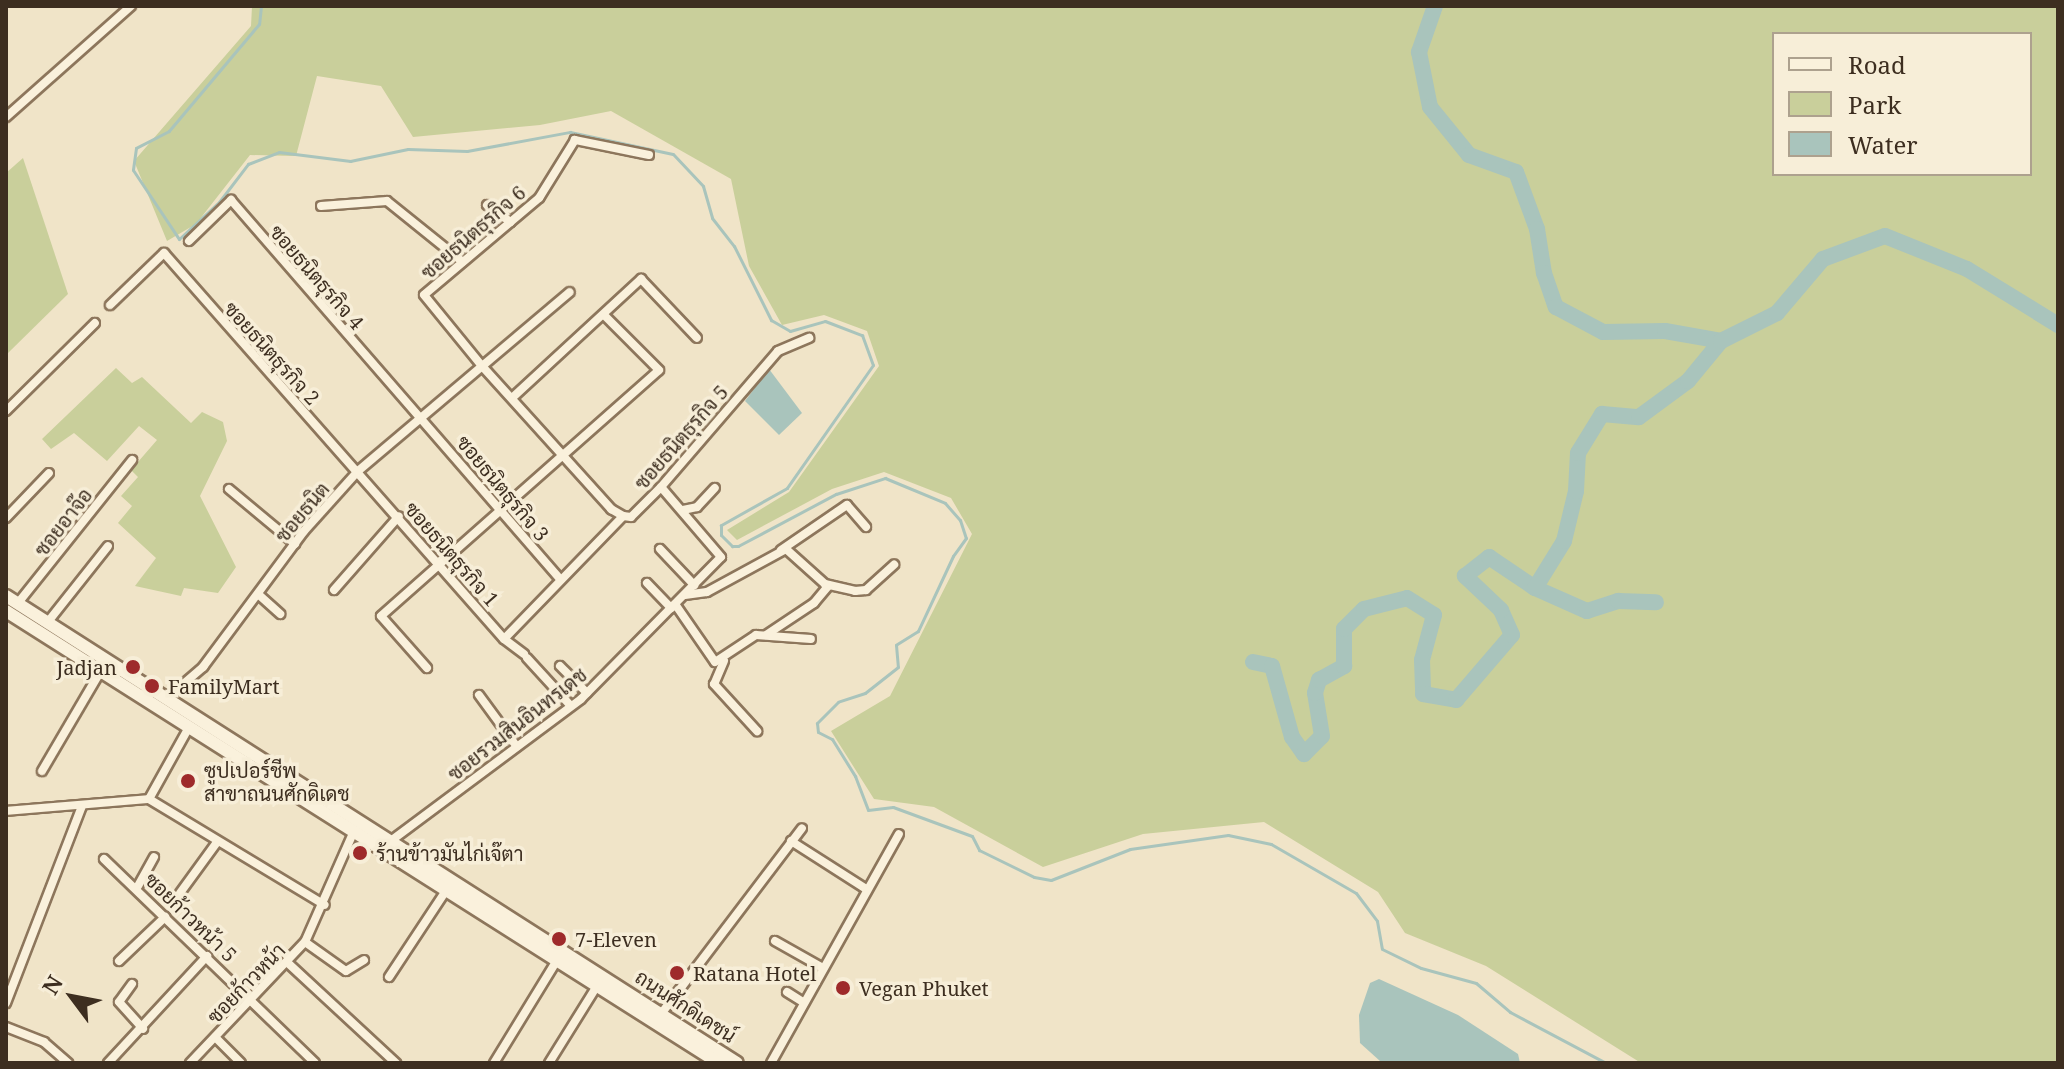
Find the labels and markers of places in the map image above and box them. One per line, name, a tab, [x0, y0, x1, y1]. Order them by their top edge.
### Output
place label: Jadjan	[56, 655, 117, 679]
marker: Jadjan	[124, 658, 142, 676]
place label: FamilyMart	[168, 674, 280, 698]
marker: FamilyMart	[143, 677, 161, 695]
place label: ซูปเปอร์ชีพ สาขาถนนศักดิเดช	[204, 758, 350, 805]
marker: ซูปเปอร์ชีพ สาขาถนนศักดิเดช	[179, 772, 197, 790]
place label: ร้านข้าวมันไก่เจ๊ตา	[376, 841, 523, 865]
marker: ร้านข้าวมันไก่เจ๊ตา	[351, 844, 369, 862]
place label: 7-Eleven	[575, 927, 657, 951]
marker: 7-Eleven	[550, 930, 568, 948]
place label: Ratana Hotel	[693, 961, 816, 985]
marker: Ratana Hotel	[668, 964, 686, 982]
place label: Vegan Phuket	[859, 976, 989, 1000]
marker: Vegan Phuket	[834, 979, 852, 997]

